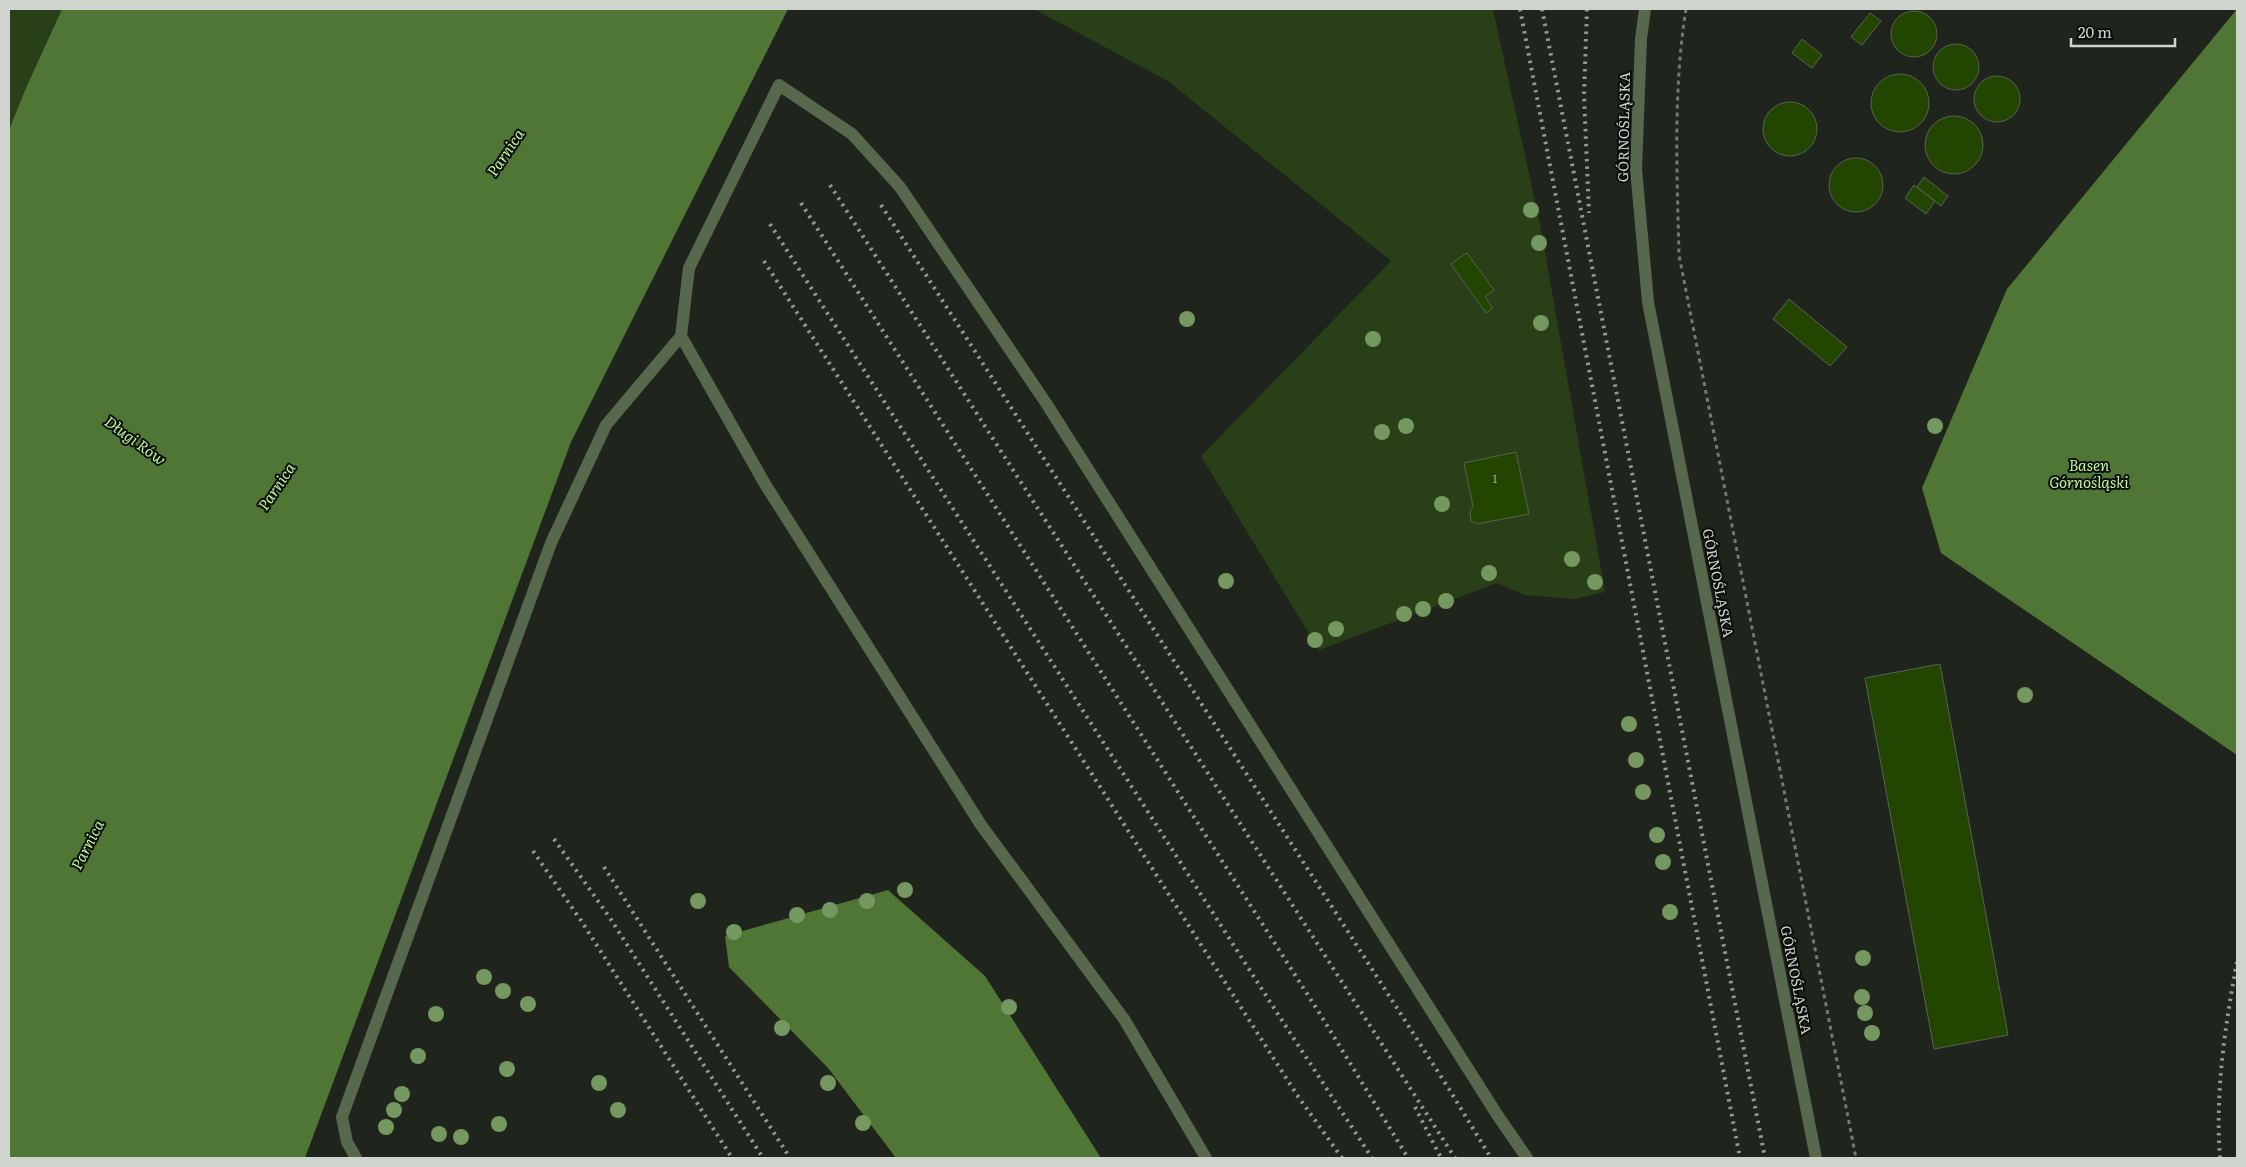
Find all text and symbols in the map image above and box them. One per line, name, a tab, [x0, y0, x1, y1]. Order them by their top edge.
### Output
scale bar	[2071, 15, 2175, 47]
text: 20 m	[2078, 20, 2112, 43]
street label: GÓRNOŚLĄSKA	[1612, 71, 1634, 182]
water label: Parnica	[480, 123, 529, 181]
water label: Długi Rów	[100, 409, 172, 470]
water label: Basen Górnośląski	[2049, 453, 2129, 493]
water label: Parnica	[251, 457, 300, 515]
house number: 1	[1493, 470, 1498, 486]
street label: GÓRNOŚLĄSKA	[1699, 527, 1739, 640]
water label: Parnica	[64, 815, 109, 873]
street label: GÓRNOŚLĄSKA	[1777, 924, 1817, 1037]

